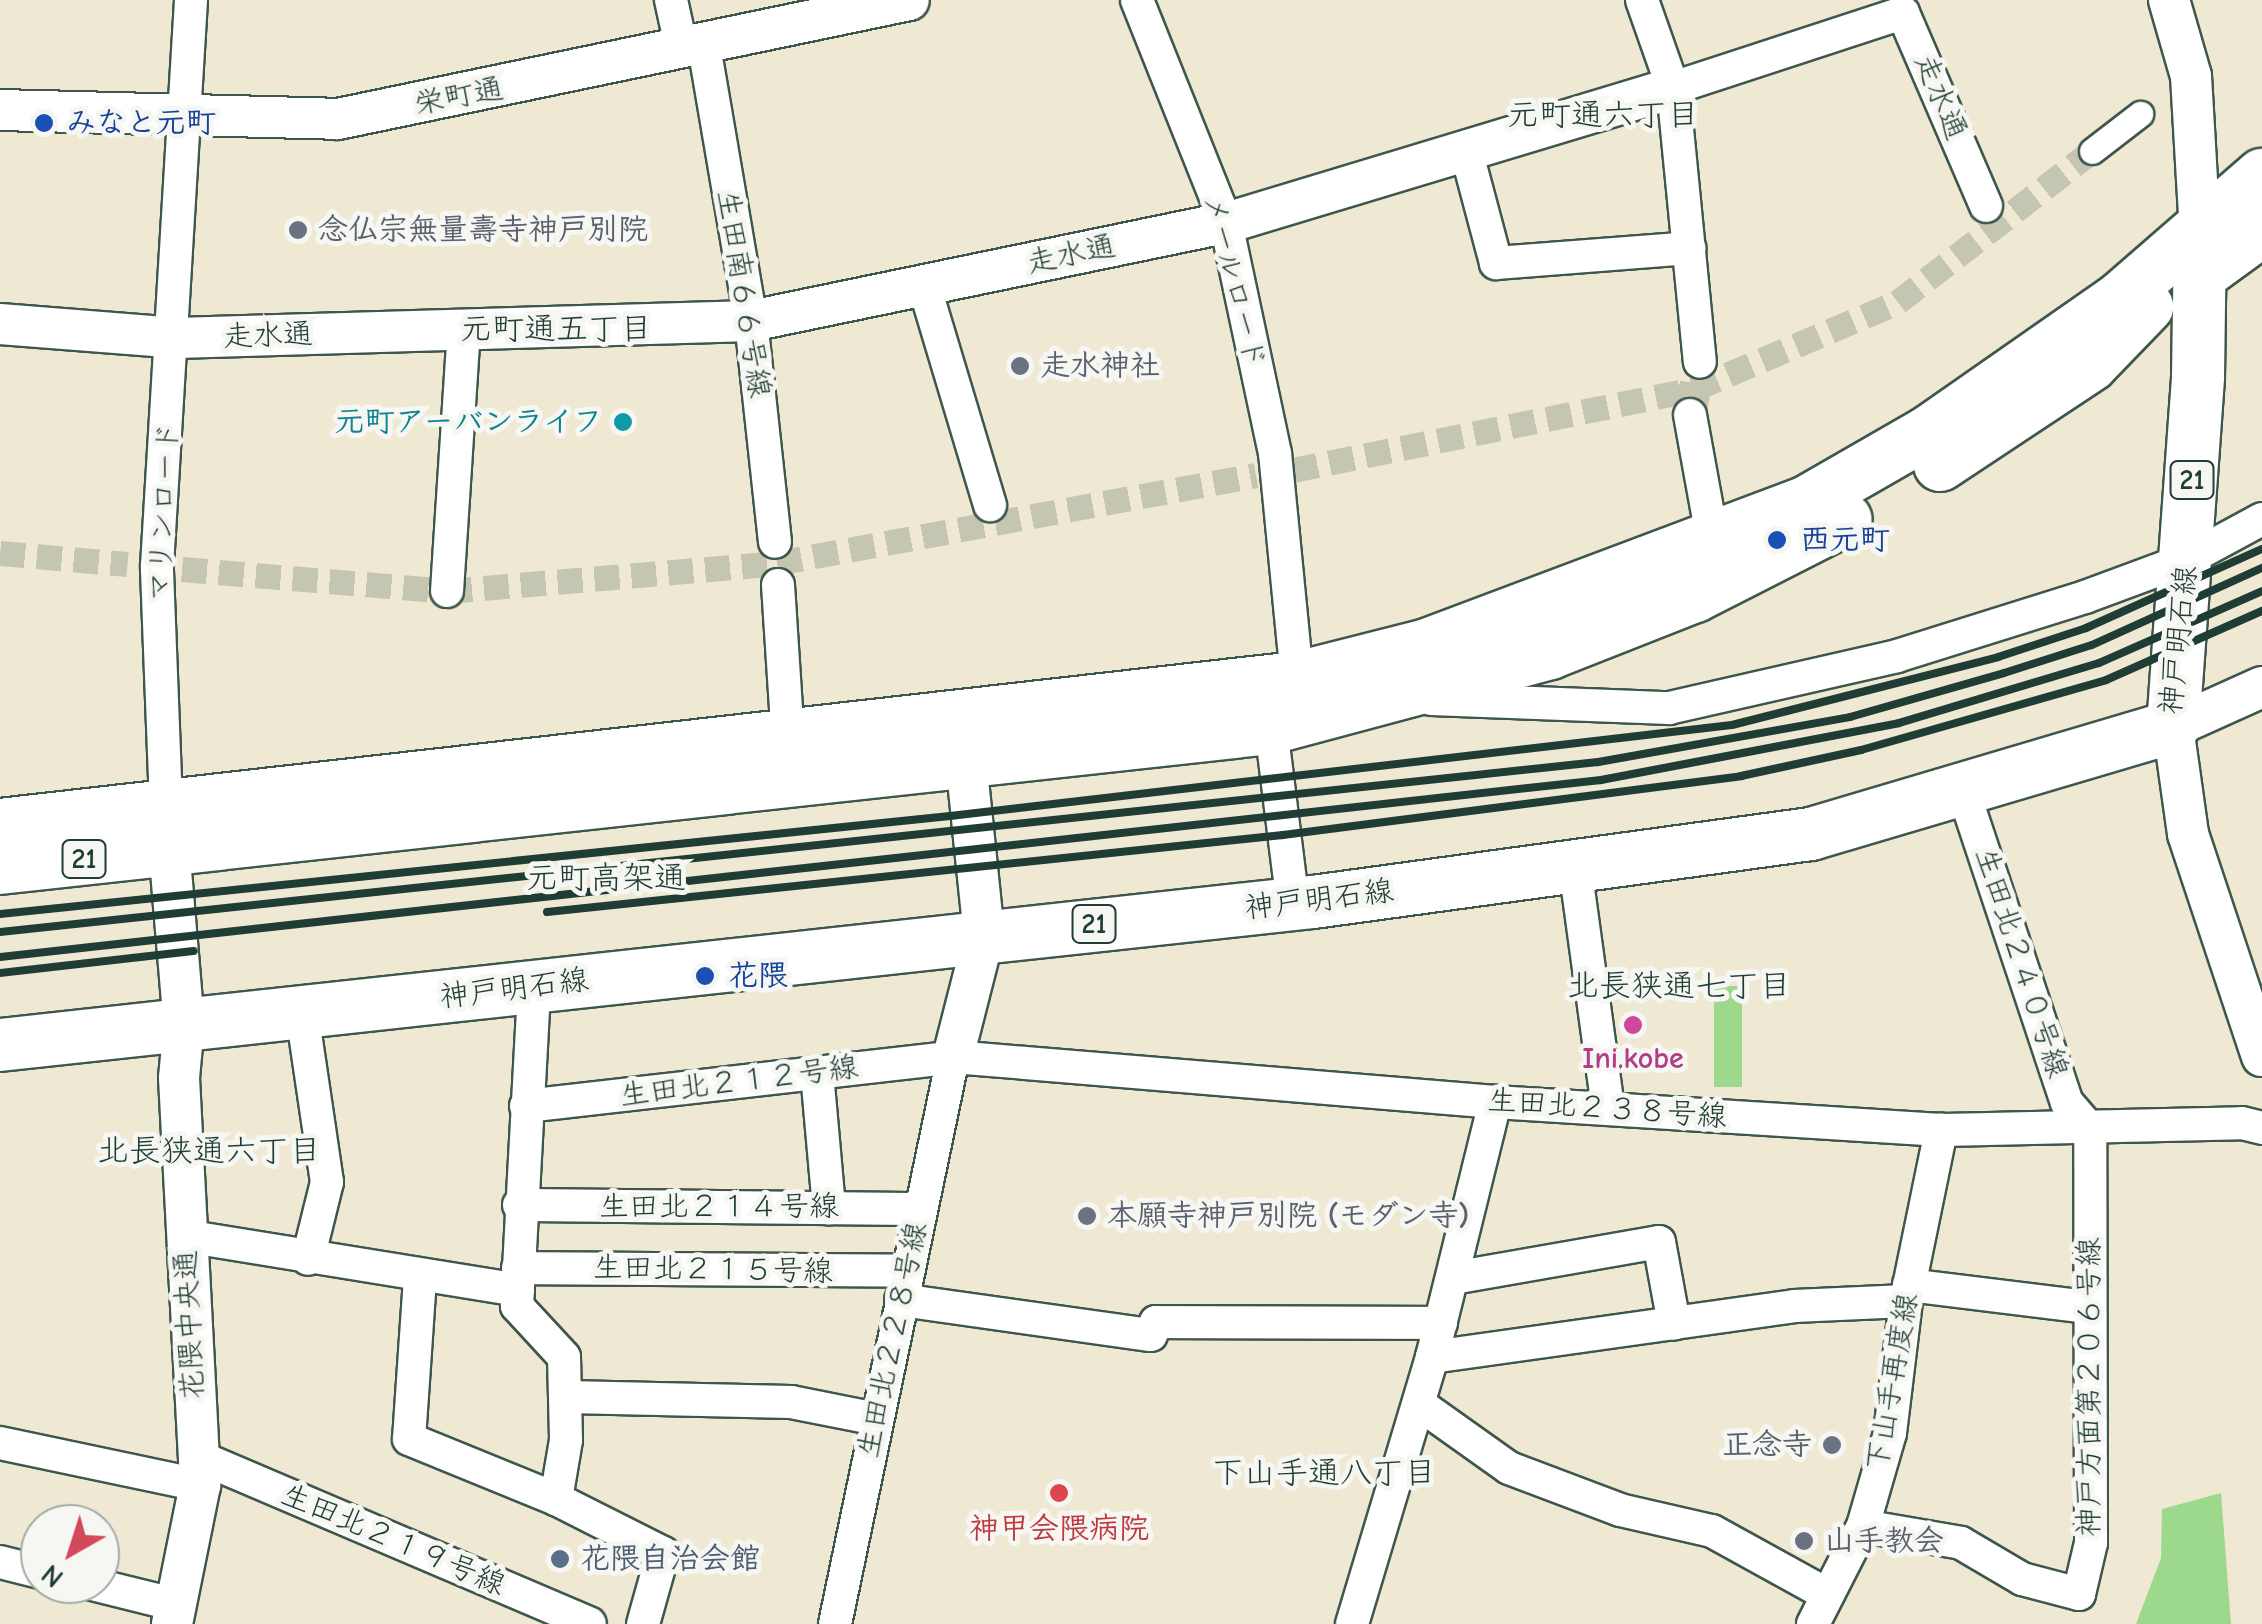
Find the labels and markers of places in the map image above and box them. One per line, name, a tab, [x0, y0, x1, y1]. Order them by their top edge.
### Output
place label: みなと元町	[66, 105, 216, 141]
marker: みなと元町	[31, 110, 57, 136]
place label: 念仏宗無量壽寺神戸別院	[318, 212, 648, 248]
marker: 念仏宗無量壽寺神戸別院	[287, 219, 309, 241]
place label: 走水神社	[1040, 348, 1160, 384]
marker: 走水神社	[1009, 355, 1031, 377]
place label: 元町アーバンライフ	[334, 404, 603, 440]
marker: 元町アーバンライフ	[612, 411, 634, 433]
place label: 西元町	[1800, 522, 1890, 558]
marker: 西元町	[1764, 527, 1790, 553]
place label: 花隈	[728, 958, 788, 994]
marker: 花隈	[692, 963, 718, 989]
marker: Ini.kobe	[1622, 1014, 1644, 1036]
place label: Ini.kobe	[1582, 1041, 1684, 1077]
place label: 本願寺神戸別院 (モダン寺)	[1107, 1198, 1469, 1234]
marker: 本願寺神戸別院 (モダン寺)	[1076, 1205, 1098, 1227]
place label: 正念寺	[1722, 1427, 1812, 1463]
marker: 正念寺	[1821, 1434, 1843, 1456]
marker: 神甲会隈病院	[1046, 1480, 1072, 1506]
place label: 神甲会隈病院	[969, 1511, 1149, 1547]
place label: 山手教会	[1824, 1523, 1944, 1559]
marker: 山手教会	[1793, 1530, 1815, 1552]
place label: 花隈自治会館	[580, 1541, 760, 1577]
marker: 花隈自治会館	[549, 1548, 571, 1570]

